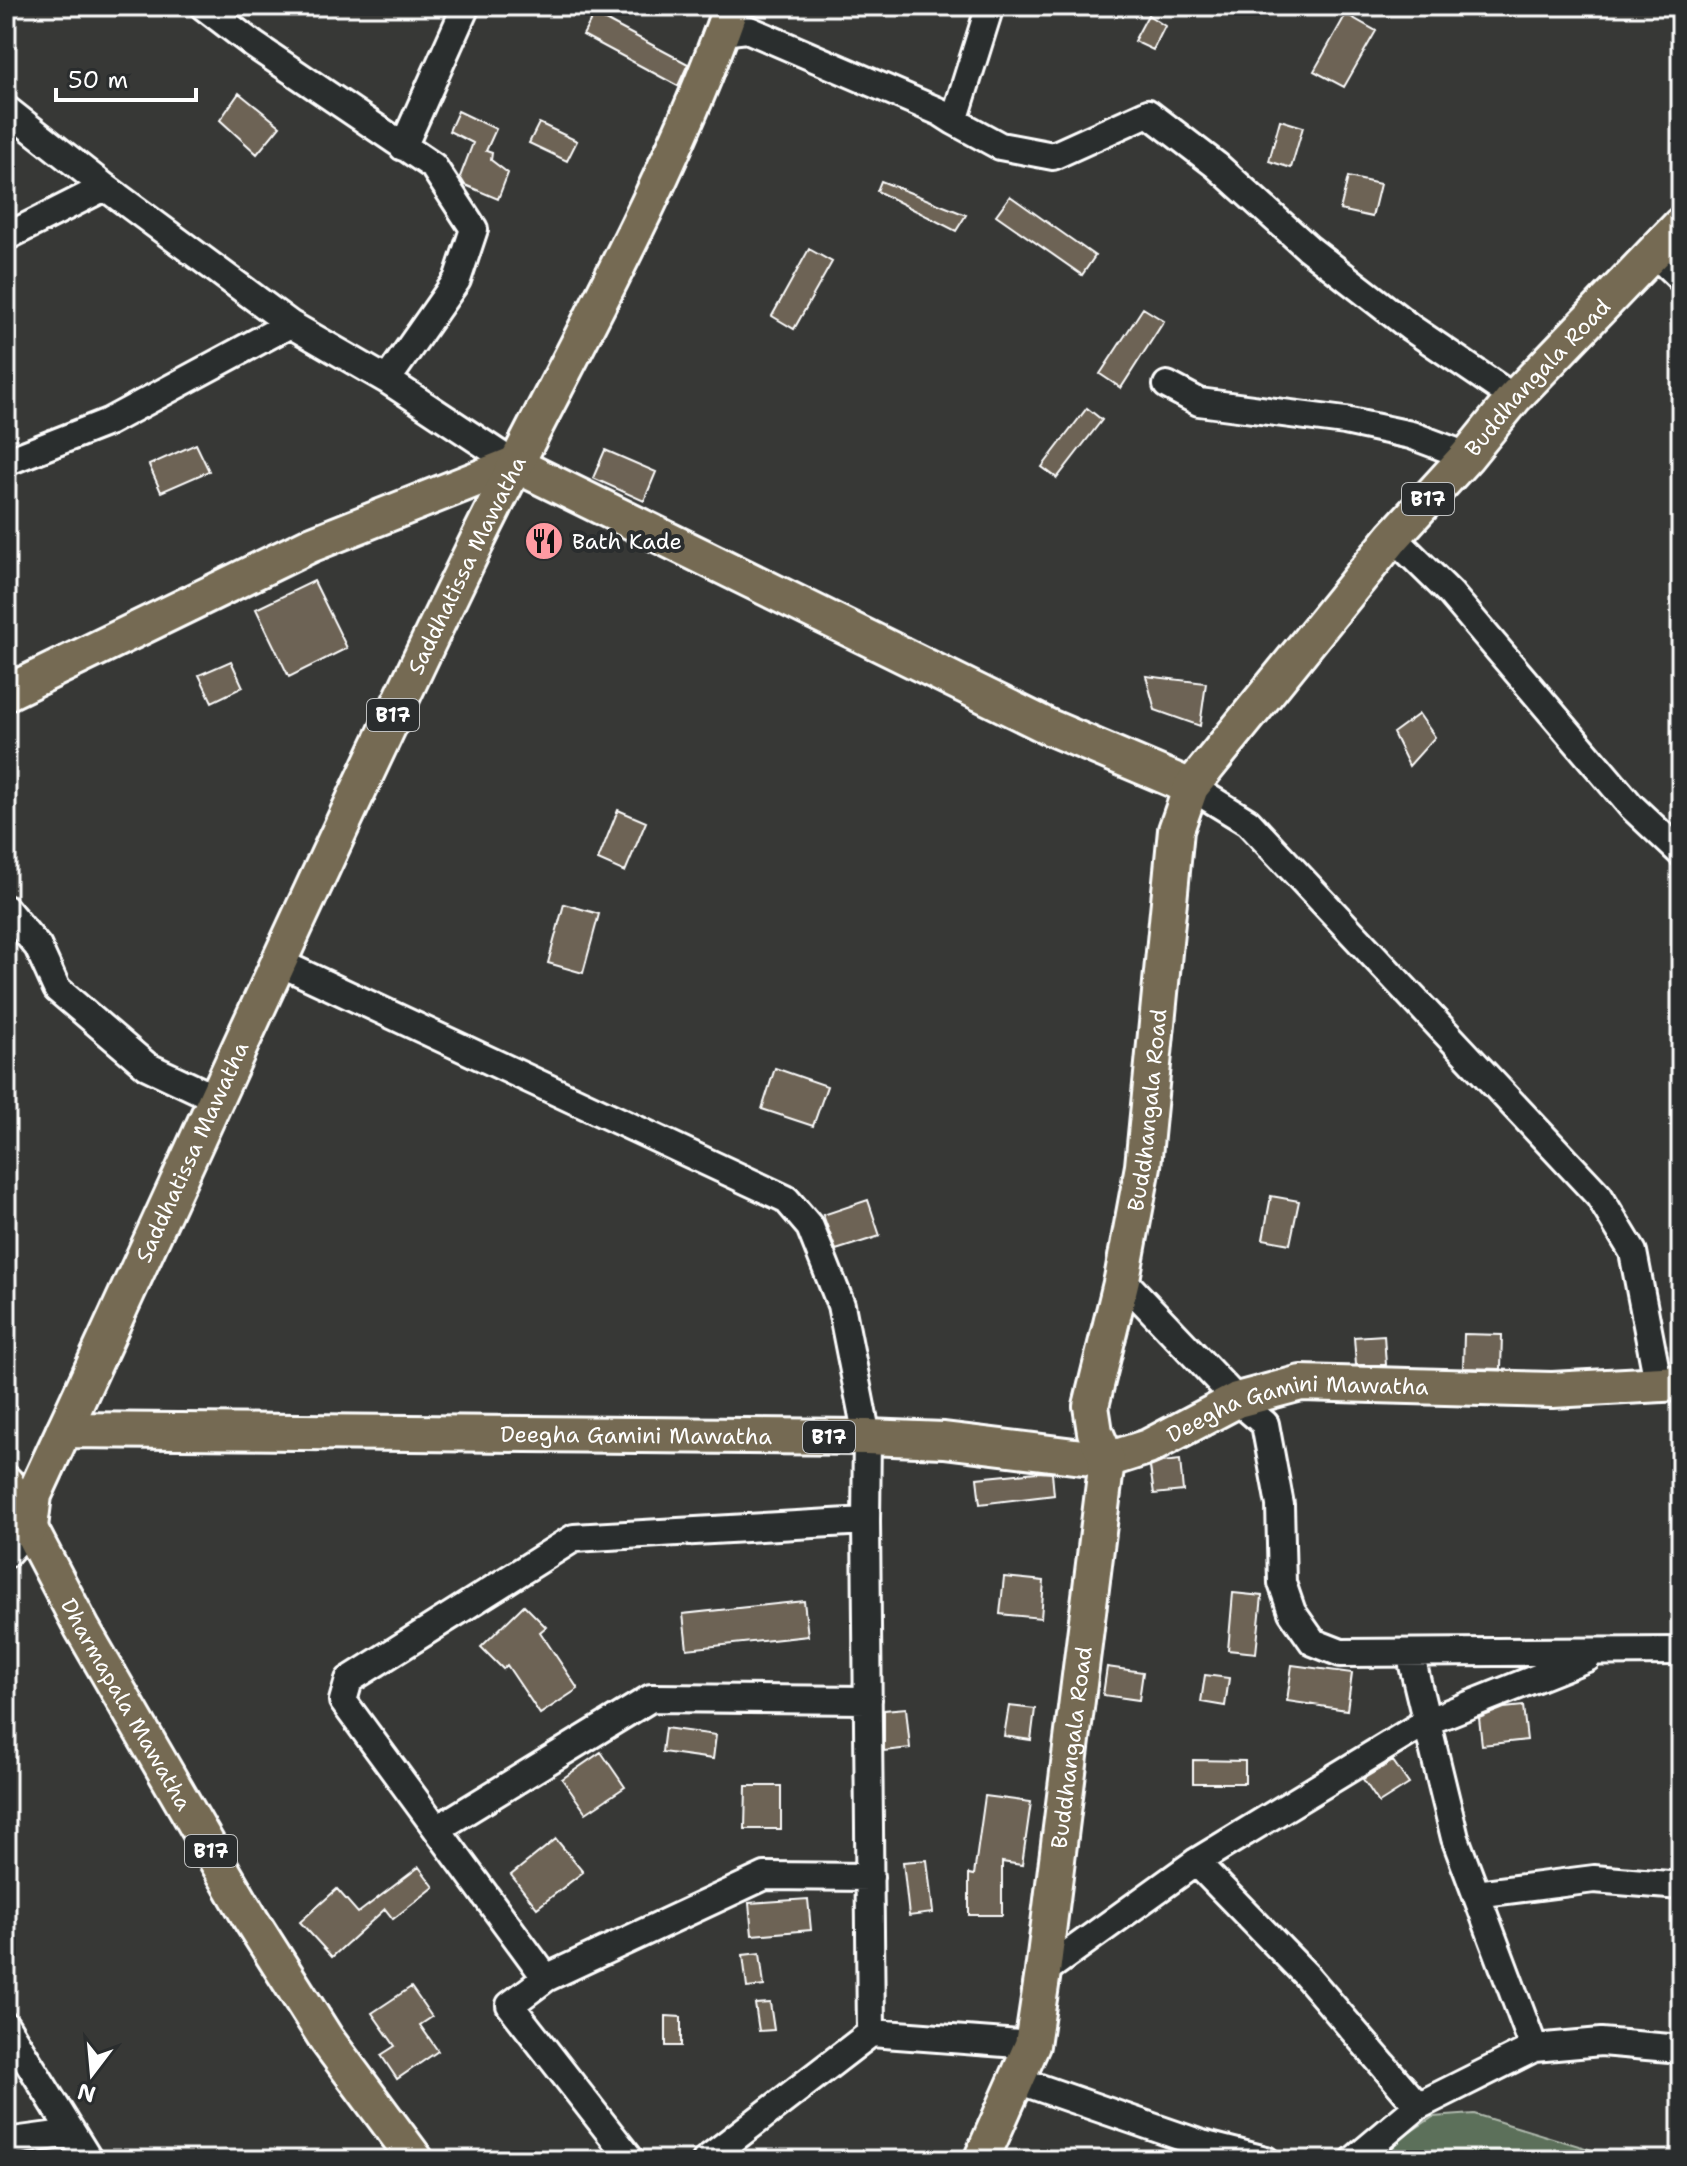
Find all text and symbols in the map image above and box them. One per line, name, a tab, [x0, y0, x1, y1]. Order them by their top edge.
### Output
scale bar	[56, 52, 196, 102]
text: 50 m	[68, 64, 128, 96]
street label: Buddhangala Road	[1459, 292, 1617, 462]
street label: Saddhatissa Mawatha	[401, 451, 533, 679]
road number: B17	[1402, 483, 1454, 515]
restaurant icon: Bath Kade	[523, 520, 565, 562]
place label: Bath Kade	[572, 527, 682, 556]
road number: B17	[367, 699, 419, 731]
street label: Buddhangala Road	[1121, 1008, 1173, 1214]
street label: Saddhatissa Mawatha	[129, 1037, 255, 1267]
street label: Deegha Gamini Mawatha	[1162, 1369, 1429, 1450]
street label: Deegha Gamini Mawatha	[500, 1420, 772, 1451]
road number: B17	[803, 1421, 855, 1453]
street label: Dharmapala Mawatha	[54, 1593, 199, 1816]
street label: Buddhangala Road	[1045, 1645, 1099, 1850]
road number: B17	[185, 1835, 237, 1867]
north arrow	[52, 2034, 132, 2114]
text: N	[74, 2076, 99, 2109]

